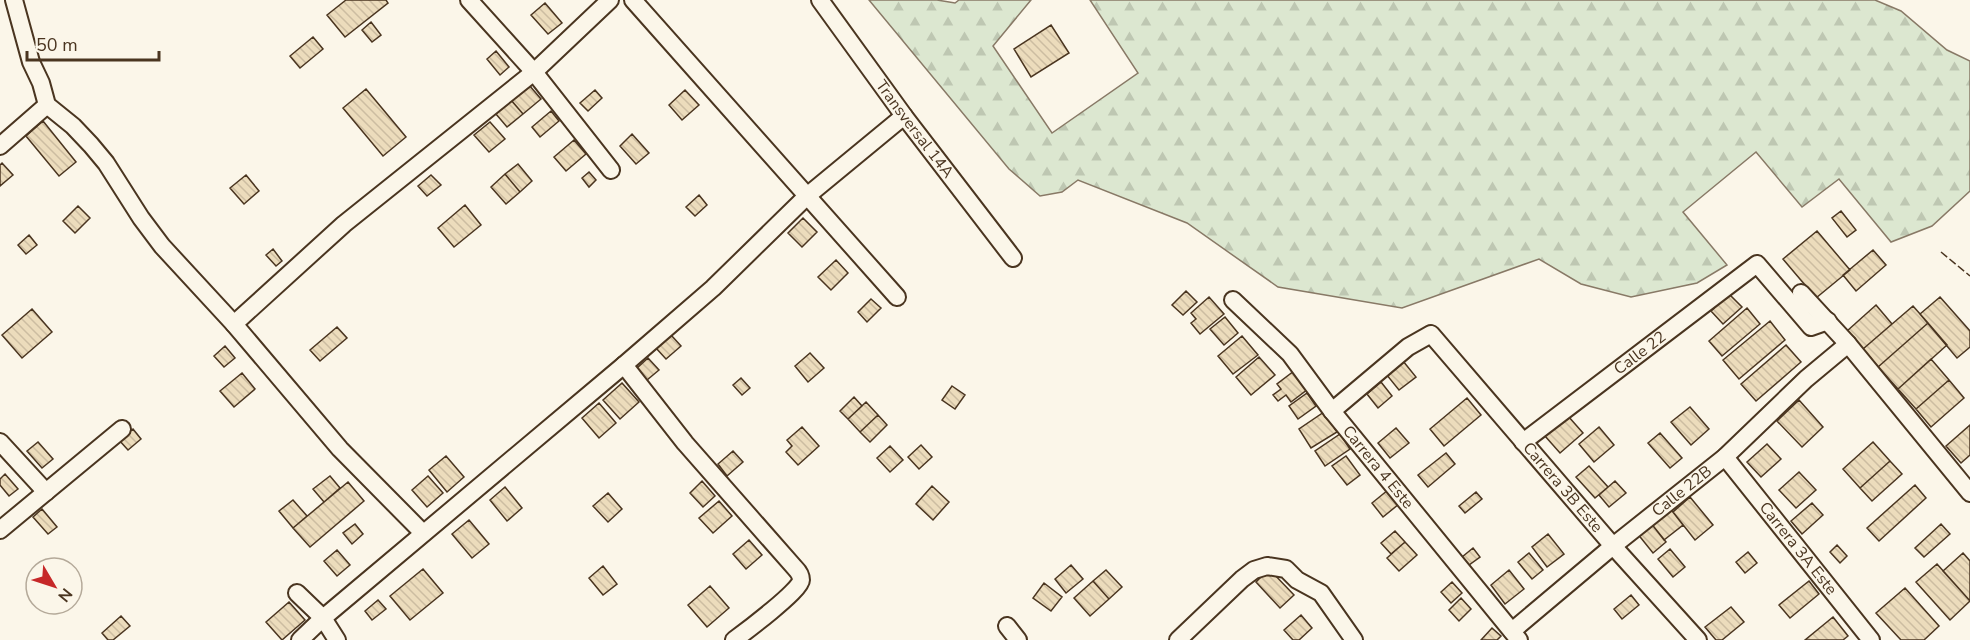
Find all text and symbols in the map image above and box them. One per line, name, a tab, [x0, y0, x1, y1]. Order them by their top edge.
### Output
scale bar	[27, 24, 159, 62]
text: 50 m	[36, 33, 78, 57]
street label: Transversal 14A	[870, 76, 959, 183]
street label: Calle 22	[1609, 326, 1671, 380]
street label: Carrera 4 Este	[1337, 421, 1419, 514]
street label: Carrera 3B Este	[1518, 438, 1608, 537]
street label: Calle 22B	[1647, 461, 1717, 522]
street label: Carrera 3A Este	[1754, 497, 1842, 600]
north arrow	[24, 556, 84, 616]
text: N	[53, 583, 77, 606]

